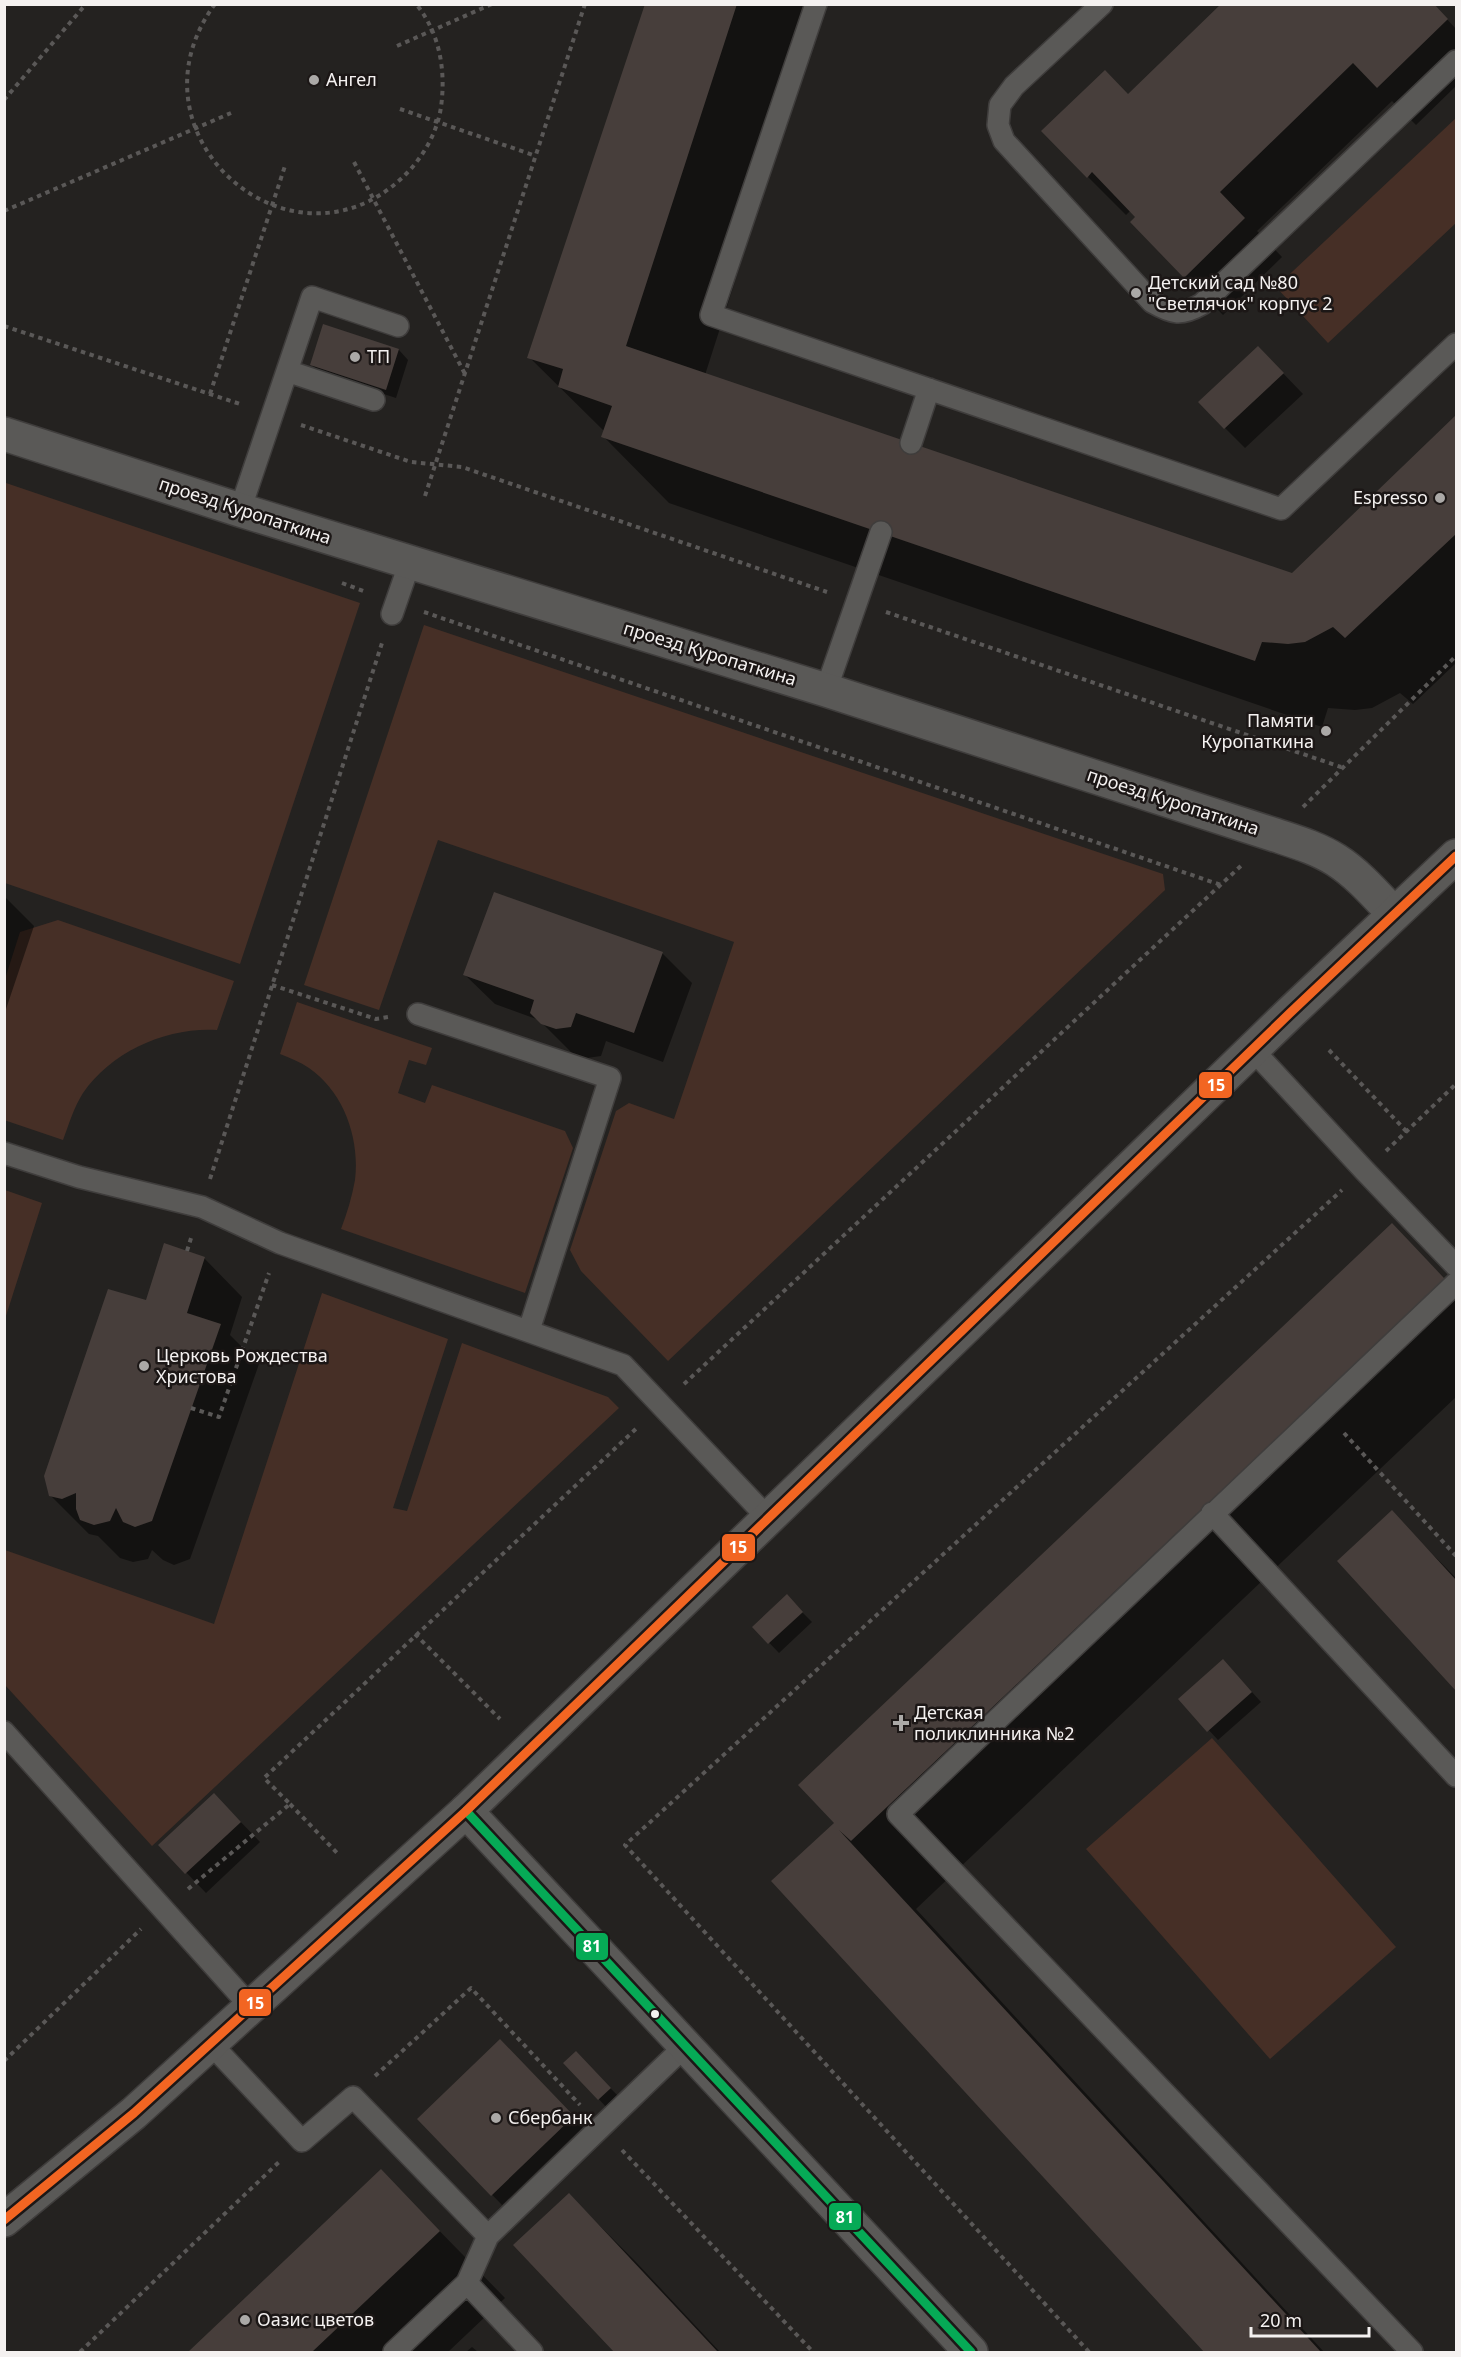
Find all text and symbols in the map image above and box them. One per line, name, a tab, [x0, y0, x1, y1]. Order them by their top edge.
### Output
place label: Ангел	[326, 67, 377, 91]
marker: Ангел	[307, 73, 321, 87]
place label: Детский сад №80 "Светлячок" корпус 2	[1148, 270, 1333, 315]
marker: Детский сад №80 "Светлячок" корпус 2	[1129, 286, 1143, 300]
place label: ТП	[367, 344, 390, 368]
marker: ТП	[348, 350, 362, 364]
street label: проезд Куропаткина	[156, 471, 334, 549]
place label: Espresso	[1353, 485, 1428, 509]
marker: Espresso	[1433, 491, 1447, 505]
street label: проезд Куропаткина	[621, 615, 800, 691]
place label: Памяти Куропаткина	[1201, 708, 1314, 753]
marker: Памяти Куропаткина	[1319, 724, 1333, 738]
street label: проезд Куропаткина	[1084, 762, 1262, 840]
line badge: 15	[1198, 1071, 1233, 1099]
text: 15	[1207, 1074, 1225, 1096]
place label: Церковь Рождества Христова	[156, 1343, 328, 1388]
marker: Церковь Рождества Христова	[137, 1359, 151, 1373]
line badge: 15	[721, 1533, 756, 1562]
text: 15	[729, 1536, 747, 1558]
place label: Детская поликлинника №2	[914, 1700, 1074, 1745]
marker: Детская поликлинника №2	[892, 1714, 910, 1732]
line badge: 81	[575, 1932, 609, 1961]
text: 81	[583, 1935, 601, 1957]
line badge: 15	[238, 1988, 272, 2017]
text: 15	[246, 1992, 264, 2014]
unlabelled marker	[649, 2008, 661, 2020]
place label: Сбербанк	[508, 2105, 593, 2129]
marker: Сбербанк	[489, 2111, 503, 2125]
line badge: 81	[828, 2202, 862, 2231]
text: 81	[836, 2206, 854, 2228]
scale bar	[1251, 2300, 1370, 2338]
place label: Оазис цветов	[257, 2307, 374, 2331]
text: 20 m	[1260, 2308, 1302, 2332]
marker: Оазис цветов	[238, 2313, 252, 2327]

